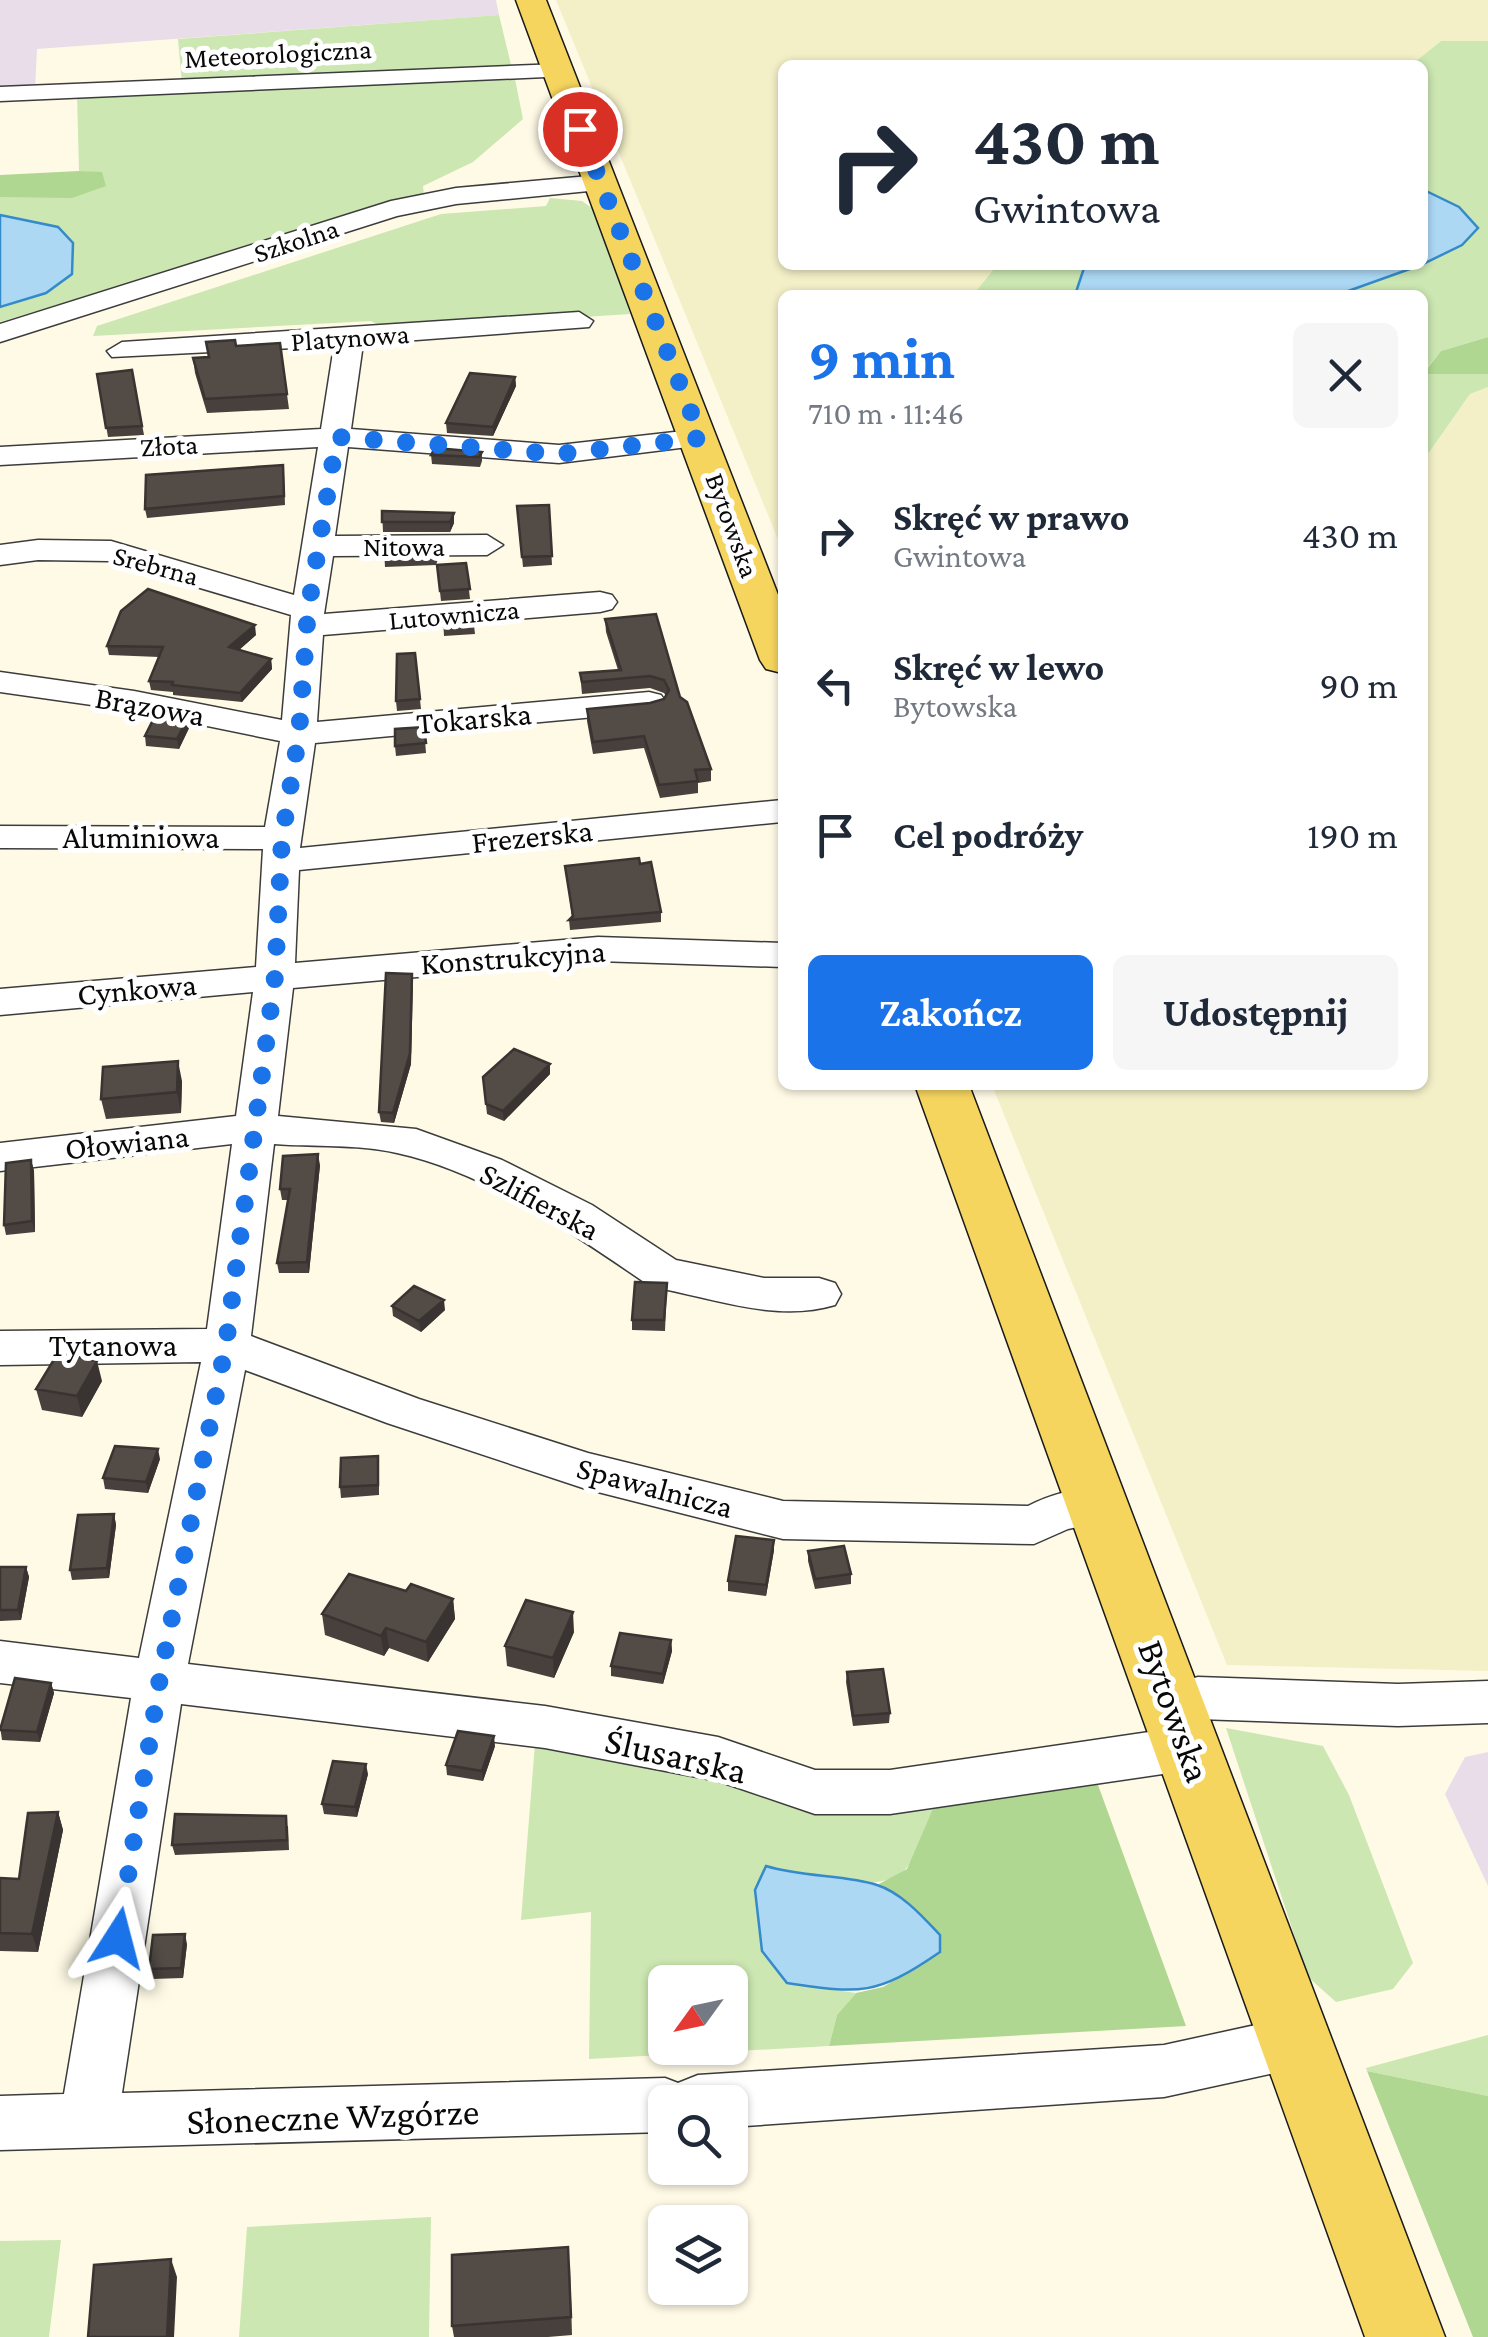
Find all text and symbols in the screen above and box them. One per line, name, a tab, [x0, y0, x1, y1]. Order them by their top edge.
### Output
street label: Meteorologiczna	[184, 33, 373, 74]
pin	[538, 87, 623, 172]
icon: right	[808, 100, 938, 230]
text: 430 m	[973, 101, 1159, 179]
icon: arrive	[553, 102, 608, 157]
text: Gwintowa	[973, 183, 1161, 233]
street label: Szkolna	[250, 212, 343, 269]
street label: Platynowa	[290, 318, 410, 357]
button: close	[1293, 323, 1398, 428]
text: 9 min	[808, 324, 955, 391]
text: 710 m · 11:46	[808, 395, 964, 431]
street label: Złota	[139, 429, 199, 462]
street label: Bytowska	[699, 469, 766, 582]
text: Skręć w prawo	[893, 496, 1129, 538]
icon: right	[808, 508, 863, 563]
text: 430 m	[1302, 514, 1398, 556]
street label: Nitowa	[363, 531, 445, 562]
text: Gwintowa	[893, 538, 1026, 574]
street label: Srebrna	[110, 539, 202, 592]
street label: Lutownicza	[387, 593, 521, 636]
text: Skręć w lewo	[893, 646, 1104, 688]
icon: left	[808, 658, 863, 713]
text: 90 m	[1320, 664, 1398, 706]
street label: Brązowa	[92, 679, 208, 733]
text: Bytowska	[893, 688, 1017, 724]
street label: Tokarska	[415, 695, 533, 741]
icon: arrive	[808, 808, 863, 863]
street label: Frezerska	[470, 812, 595, 860]
text: Cel podróży	[893, 814, 1083, 856]
text: 190 m	[1307, 814, 1398, 856]
street label: Aluminiowa	[62, 819, 220, 855]
street label: Konstrukcyjna	[419, 933, 607, 981]
button: Zakończ	[808, 955, 1093, 1070]
button: Udostępnij	[1113, 955, 1398, 1070]
street label: Cynkowa	[76, 966, 198, 1012]
street label: Ołowiana	[63, 1118, 191, 1166]
street label: Szlifierska	[474, 1155, 606, 1248]
street label: Tytanowa	[49, 1327, 178, 1363]
street label: Spawalnicza	[573, 1449, 737, 1525]
street label: Bytowska	[1130, 1634, 1220, 1788]
street label: Ślusarska	[601, 1718, 751, 1792]
position arrow	[66, 1886, 170, 1990]
north arrow	[648, 1965, 748, 2065]
map controls	[648, 1965, 748, 2305]
button: search	[648, 2085, 748, 2185]
street label: Słoneczne Wzgórze	[186, 2090, 480, 2142]
button: layers	[648, 2205, 748, 2305]

